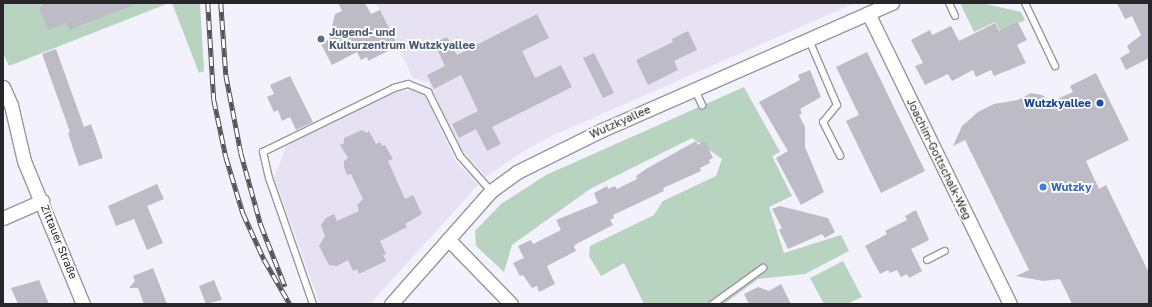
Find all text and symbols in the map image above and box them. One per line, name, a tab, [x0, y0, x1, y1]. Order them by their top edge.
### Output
place label: Jugend- und Kulturzentrum Wutzkyallee	[329, 26, 475, 52]
marker: Jugend- und Kulturzentrum Wutzkyallee	[316, 34, 326, 44]
street label: Joachim-Gottschalk-Weg	[904, 96, 974, 222]
place label: Wutzkyallee	[1024, 96, 1091, 110]
marker: Wutzkyallee	[1094, 97, 1106, 109]
street label: Wutzkyallee	[587, 103, 653, 141]
place label: Wutzky	[1051, 180, 1092, 194]
marker: Wutzky	[1038, 182, 1048, 192]
street label: Zittauer Straße	[38, 203, 80, 281]

